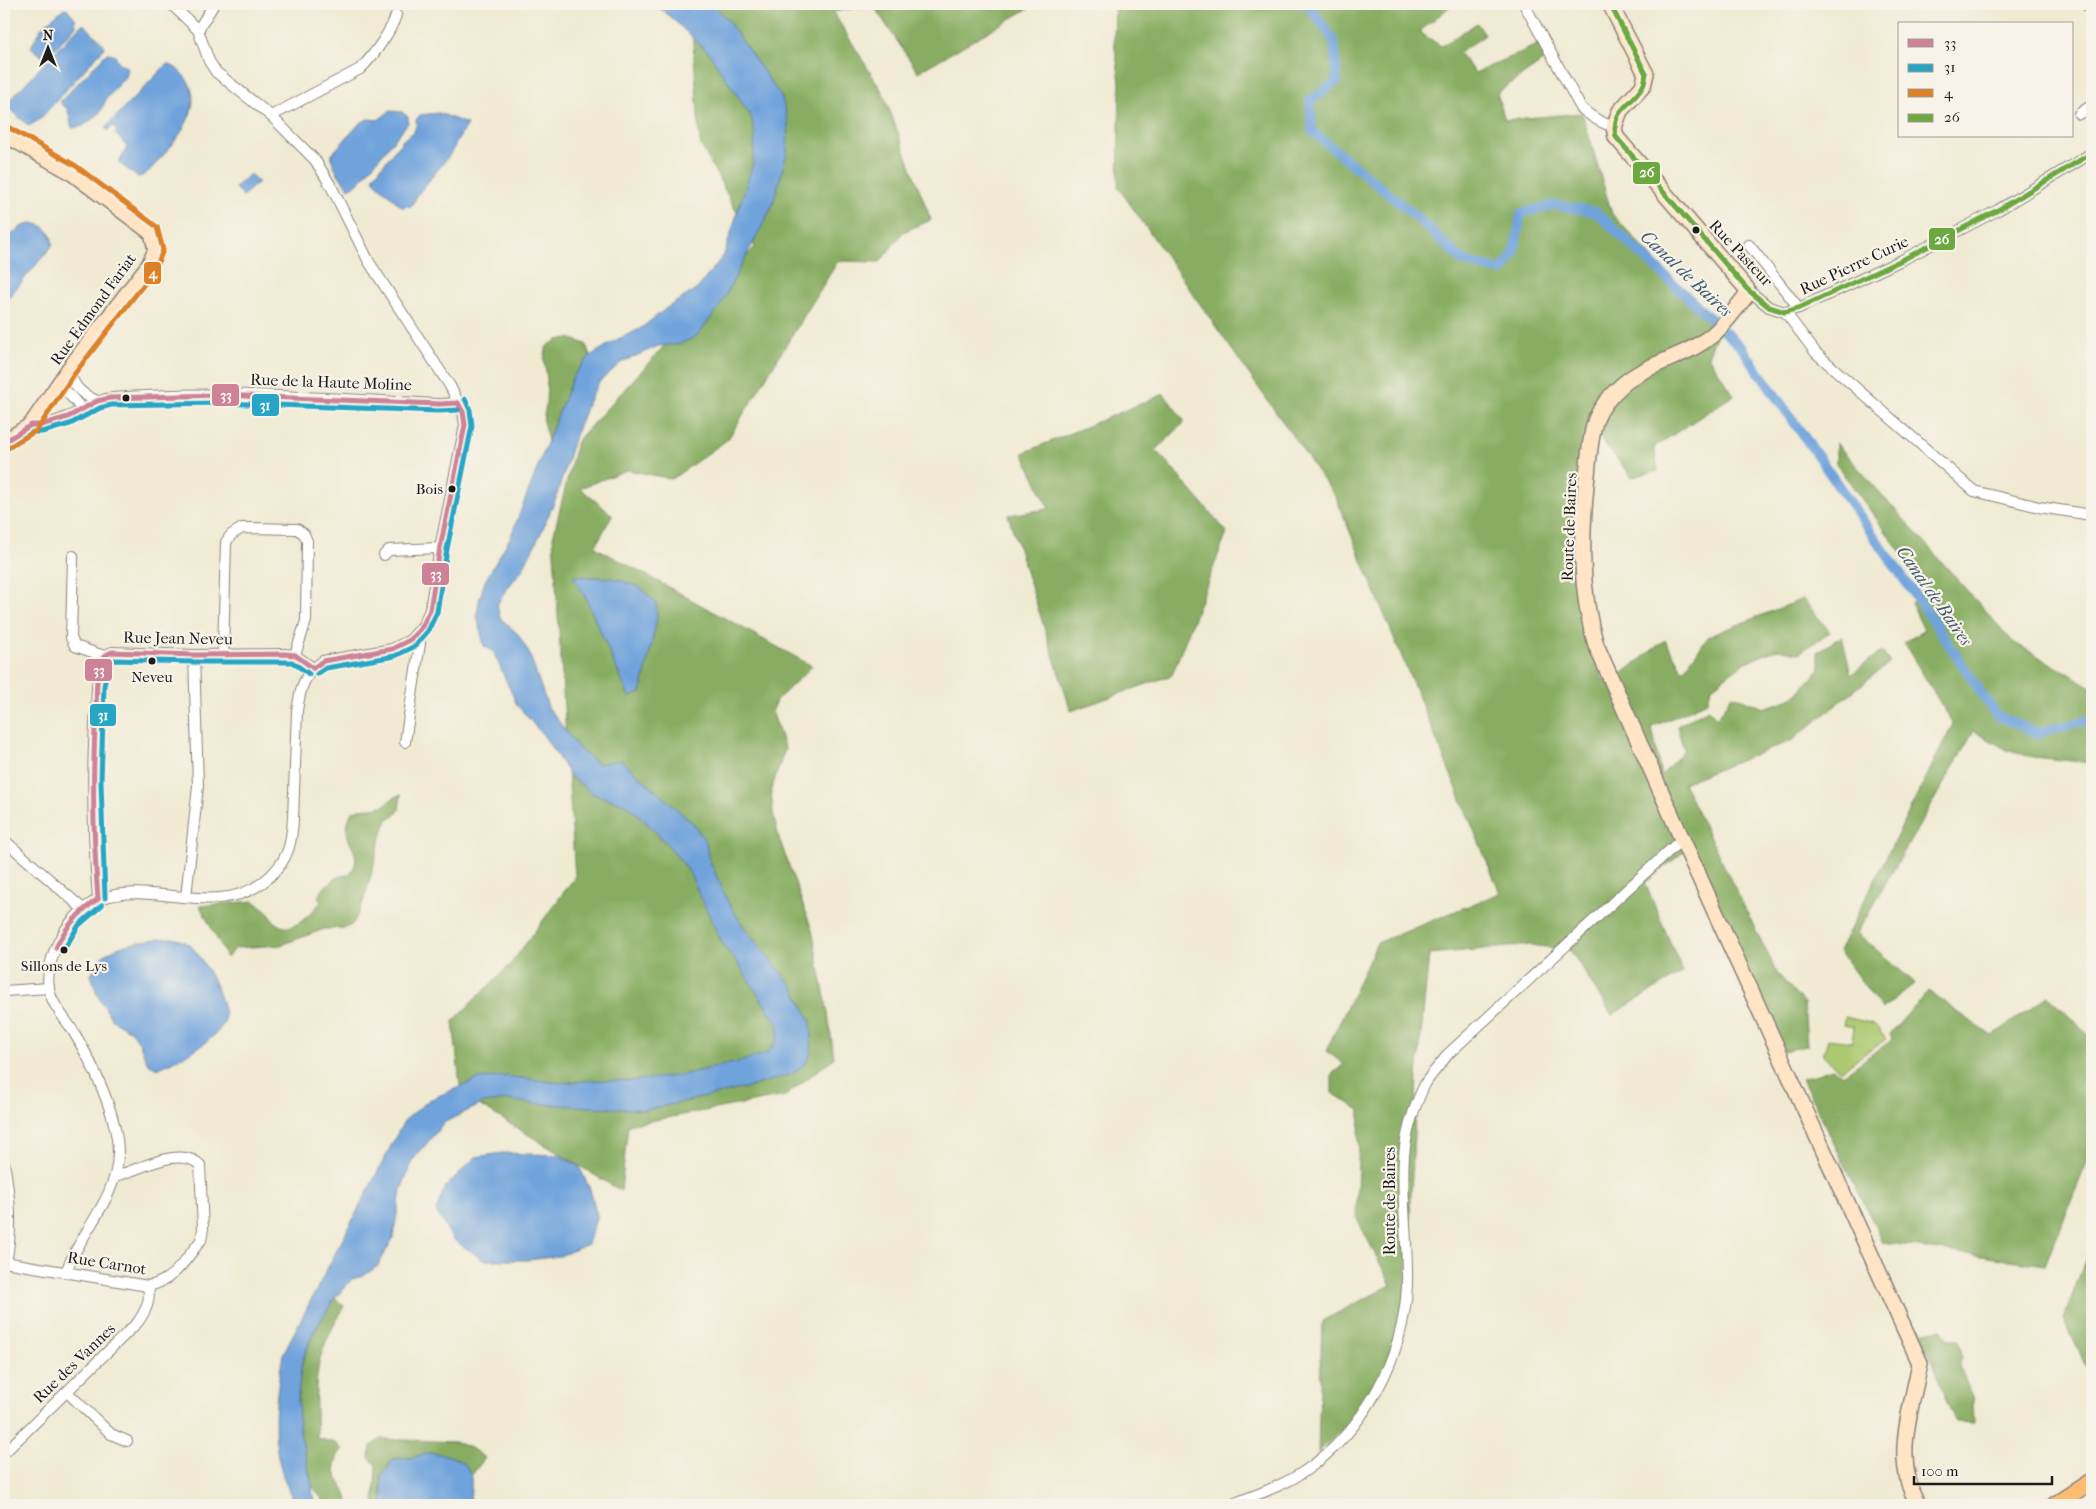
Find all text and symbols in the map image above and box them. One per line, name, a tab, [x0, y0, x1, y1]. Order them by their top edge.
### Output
north arrow	[22, 22, 72, 72]
legend	[1898, 22, 2074, 138]
text: N	[43, 27, 54, 44]
text: 33	[1944, 34, 1956, 52]
text: 31	[1944, 58, 1956, 76]
text: 4	[1944, 84, 1954, 102]
text: 26	[1944, 108, 1961, 126]
line badge: 26	[1632, 161, 1661, 185]
text: 26	[1640, 164, 1655, 181]
street label: Rue Pasteur	[1705, 216, 1777, 290]
unlabelled marker	[1691, 225, 1701, 235]
water label: Canal de Baires	[1636, 226, 1736, 322]
line badge: 26	[1928, 227, 1956, 251]
street label: Rue Pierre Curie	[1797, 231, 1912, 299]
text: 26	[1935, 231, 1950, 248]
street label: Rue Edmond Fariat	[46, 249, 140, 369]
line badge: 4	[143, 261, 162, 285]
text: 4	[148, 265, 158, 282]
street label: Rue de la Haute Moline	[250, 370, 412, 394]
line badge: 33	[211, 383, 240, 407]
text: 33	[220, 387, 232, 404]
unlabelled marker	[121, 393, 131, 403]
line badge: 31	[251, 393, 280, 417]
text: 31	[260, 397, 270, 414]
street label: Route de Baires	[1558, 472, 1580, 582]
place label: Bois	[416, 480, 443, 498]
marker: Bois	[447, 484, 457, 494]
water label: Canal de Baires	[1892, 542, 1976, 650]
line badge: 33	[421, 562, 450, 586]
text: 33	[430, 566, 442, 583]
street label: Rue Jean Neveu	[123, 628, 233, 648]
marker: Neveu	[147, 656, 157, 666]
line badge: 33	[84, 658, 113, 682]
text: 33	[93, 662, 105, 679]
place label: Neveu	[131, 668, 173, 686]
line badge: 31	[89, 703, 117, 727]
text: 31	[98, 707, 108, 724]
marker: Sillons de Lys	[59, 945, 69, 955]
place label: Sillons de Lys	[21, 957, 108, 975]
street label: Route de Baires	[1380, 1147, 1399, 1255]
street label: Rue Carnot	[66, 1247, 148, 1279]
street label: Rue des Vannes	[29, 1319, 119, 1407]
scale bar	[1914, 1454, 2051, 1486]
text: 100 m	[1921, 1462, 1959, 1480]

